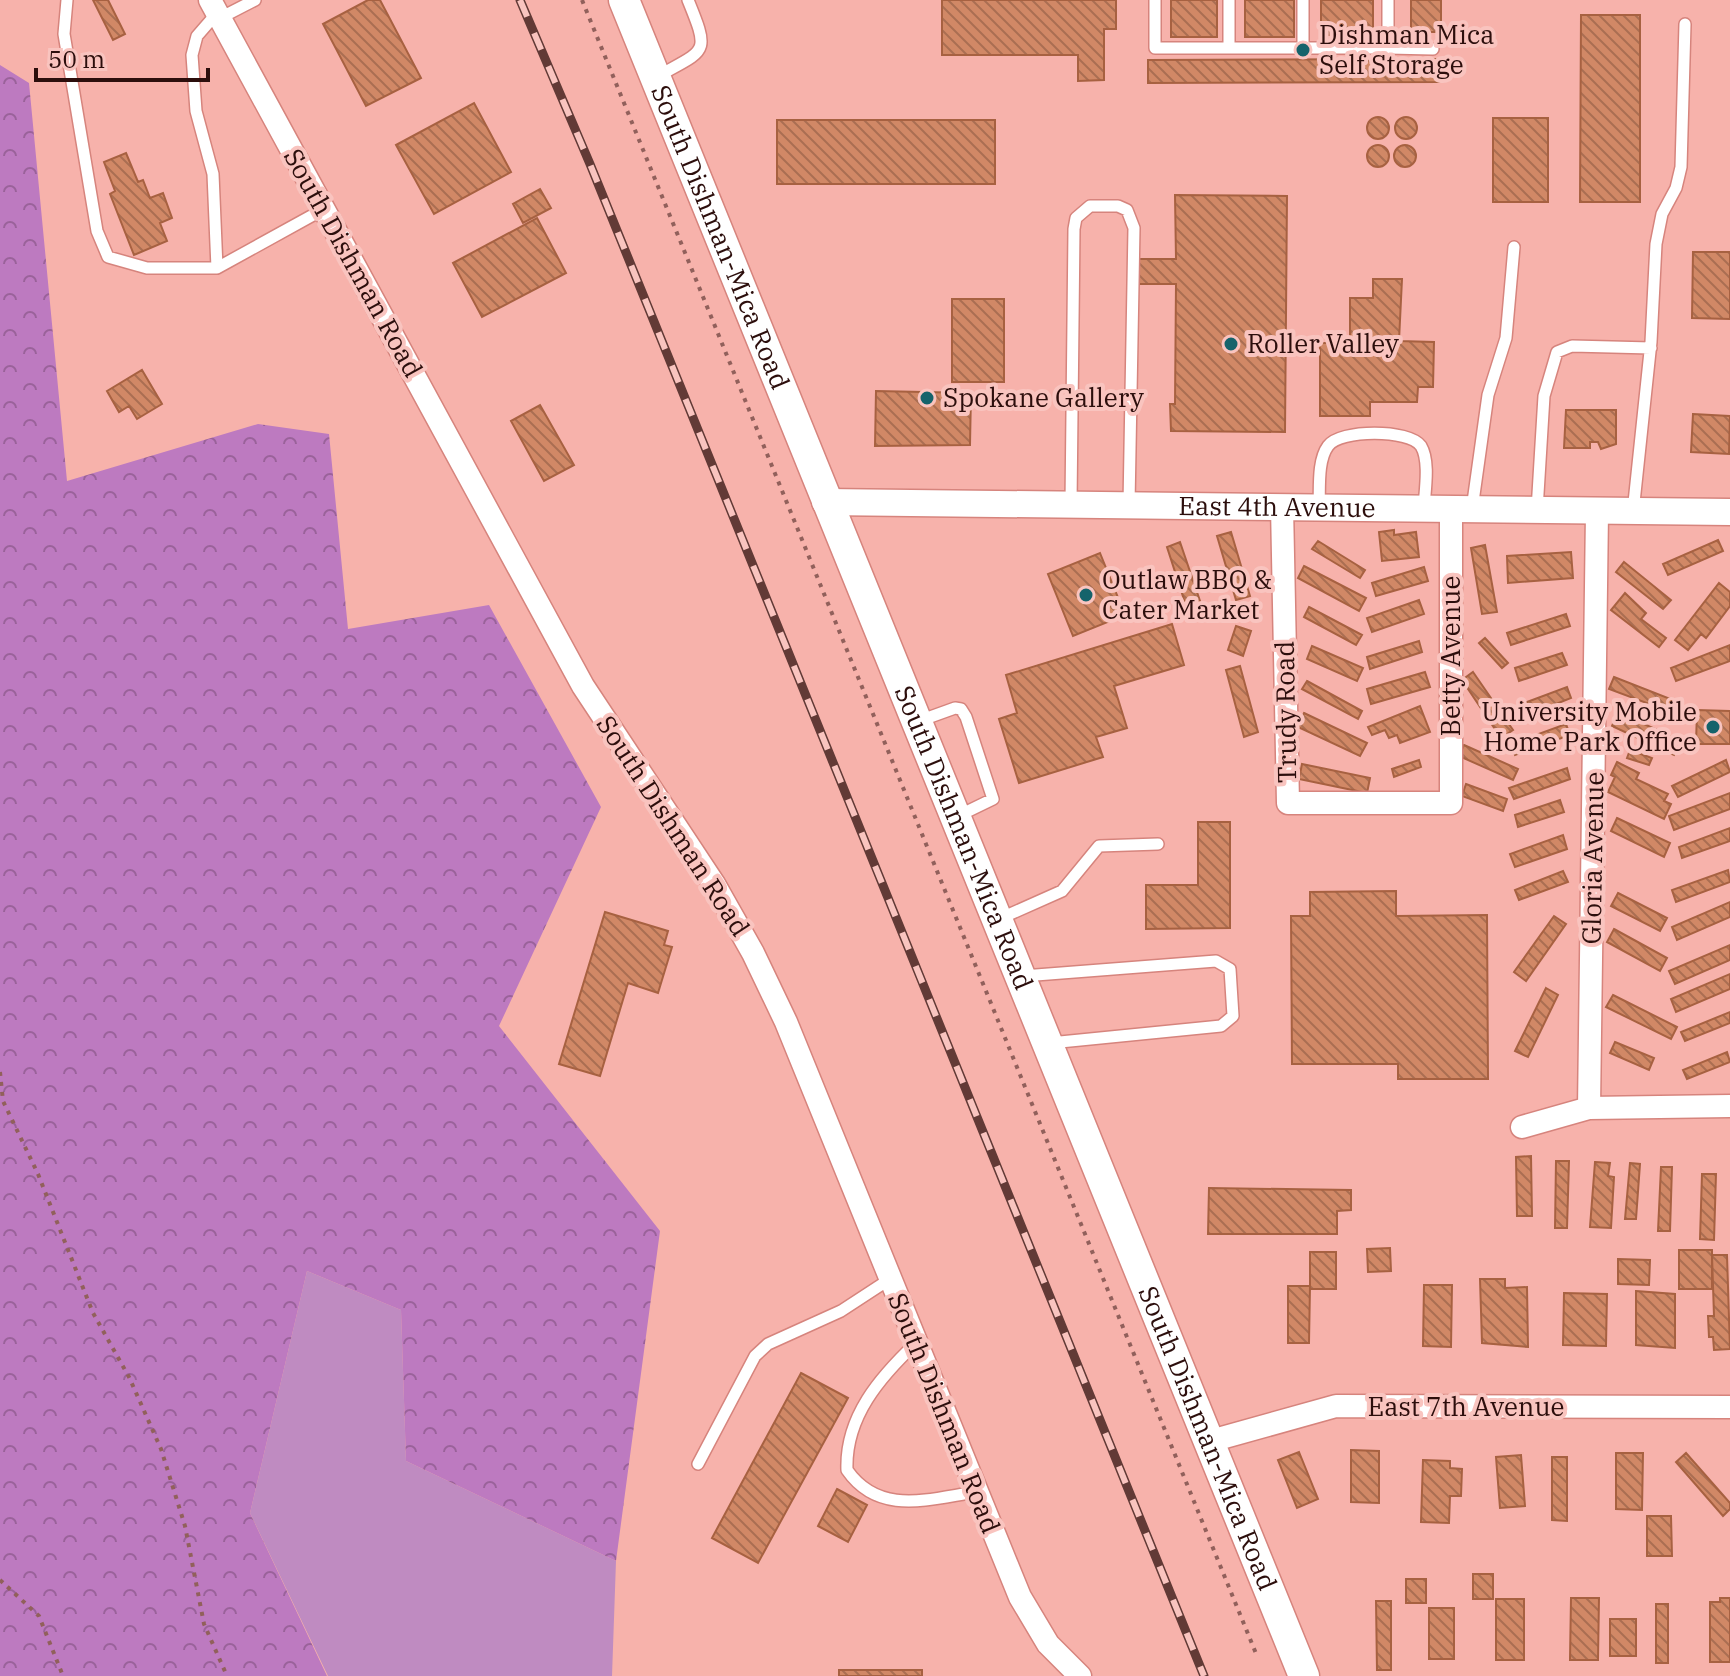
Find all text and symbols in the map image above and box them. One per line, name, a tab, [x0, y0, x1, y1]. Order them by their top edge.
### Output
place label: Dishman Mica Self Storage	[1319, 17, 1494, 81]
scale bar	[36, 32, 208, 82]
marker: Dishman Mica Self Storage	[1294, 41, 1312, 59]
text: 50 m	[48, 43, 105, 75]
street label: South Dishman-Mica Road	[644, 80, 798, 394]
street label: South Dishman Road	[277, 142, 431, 383]
place label: Roller Valley	[1247, 326, 1399, 360]
marker: Roller Valley	[1222, 335, 1240, 353]
place label: Spokane Gallery	[943, 380, 1144, 414]
marker: Spokane Gallery	[918, 389, 936, 407]
street label: East 4th Avenue	[1178, 488, 1376, 524]
place label: Outlaw BBQ & Cater Market	[1102, 562, 1272, 626]
street label: Betty Avenue	[1433, 576, 1467, 736]
marker: Outlaw BBQ & Cater Market	[1077, 586, 1095, 604]
street label: Trudy Road	[1267, 641, 1303, 784]
street label: South Dishman-Mica Road	[888, 680, 1042, 994]
place label: University Mobile Home Park Office	[1481, 694, 1697, 758]
street label: South Dishman Road	[590, 709, 758, 942]
marker: University Mobile Home Park Office	[1704, 718, 1722, 736]
street label: Gloria Avenue	[1573, 771, 1611, 945]
street label: South Dishman-Mica Road	[1131, 1281, 1285, 1595]
street label: South Dishman Road	[881, 1287, 1009, 1538]
street label: East 7th Avenue	[1367, 1389, 1565, 1423]

